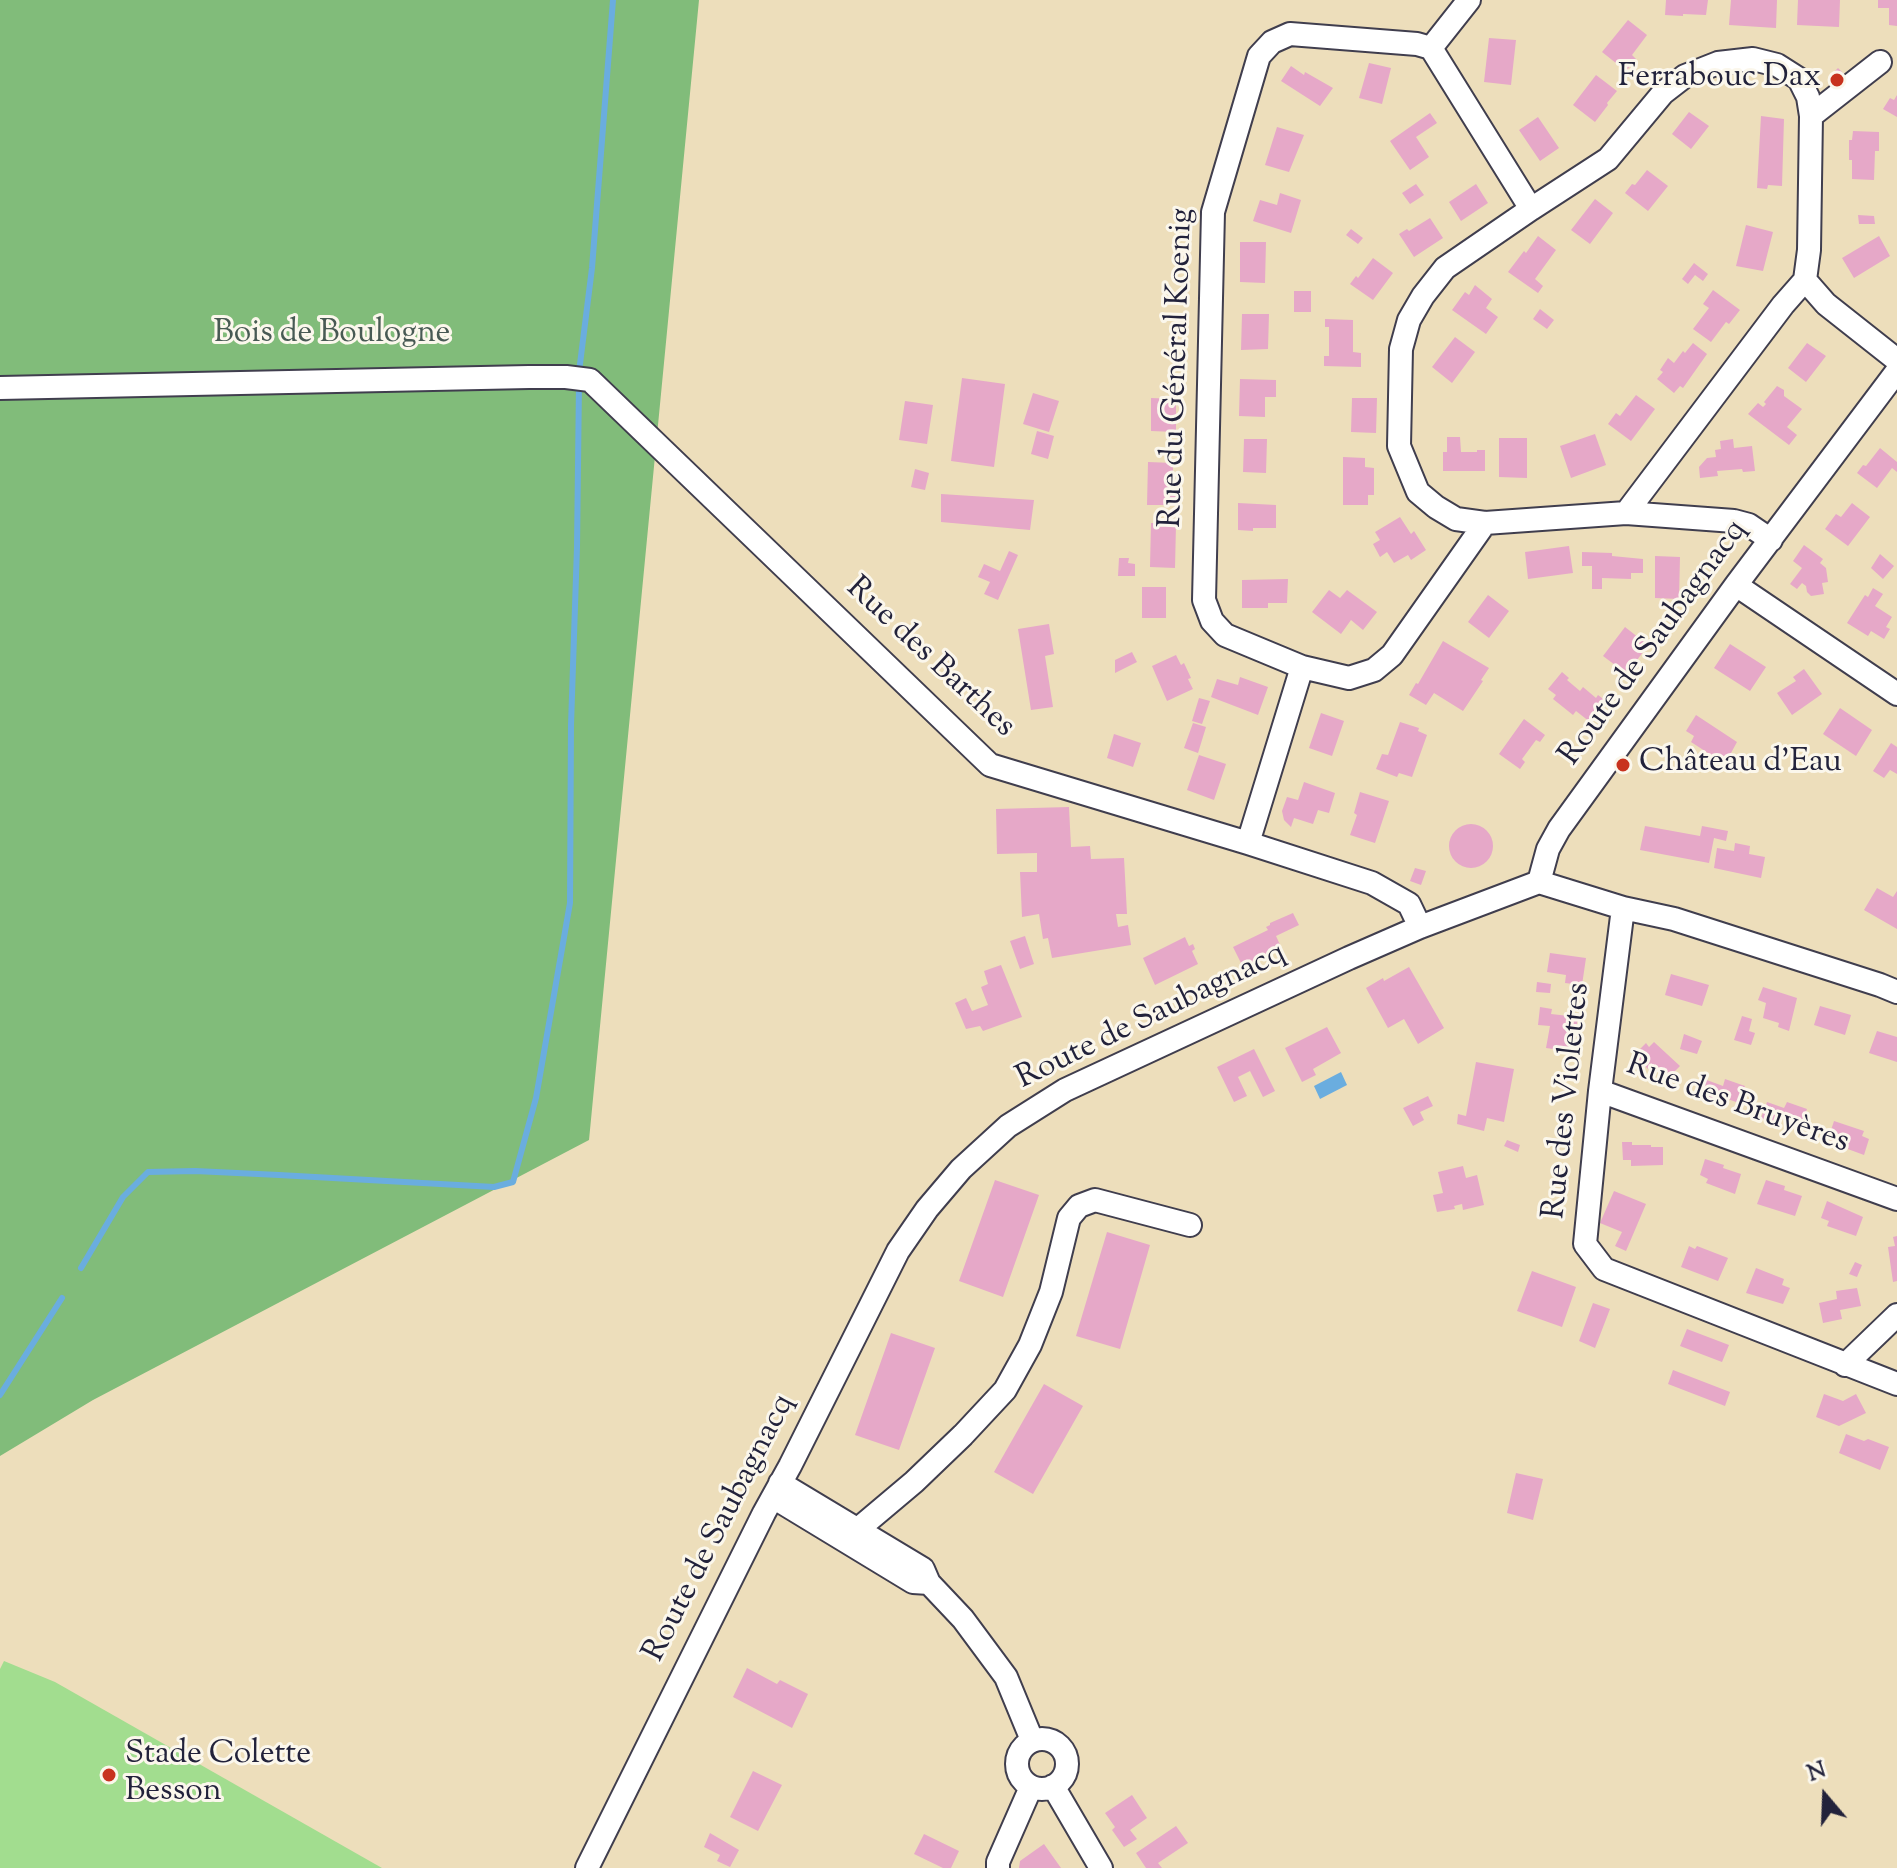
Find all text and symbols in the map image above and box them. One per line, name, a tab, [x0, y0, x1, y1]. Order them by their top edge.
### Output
place label: Ferrabouc Dax	[1618, 61, 1821, 99]
marker: Ferrabouc Dax	[1828, 71, 1846, 89]
street label: Rue du Général Koenig	[1154, 207, 1204, 529]
park label: Bois de Boulogne	[214, 317, 450, 355]
street label: Route de Saubagnacq	[1553, 514, 1757, 774]
street label: Rue des Barthes	[836, 571, 1022, 747]
place label: Château d'Eau	[1639, 746, 1842, 784]
marker: Château d'Eau	[1614, 756, 1632, 774]
street label: Route de Saubagnacq	[1011, 936, 1293, 1100]
street label: Rue des Violettes	[1538, 981, 1600, 1221]
street label: Rue des Bruyères	[1620, 1048, 1854, 1164]
street label: Route de Saubagnacq	[637, 1389, 805, 1669]
place label: Stade Colette Besson	[125, 1738, 311, 1813]
text: N	[1804, 1755, 1831, 1791]
north arrow	[1785, 1756, 1865, 1836]
marker: Stade Colette Besson	[100, 1766, 118, 1784]

